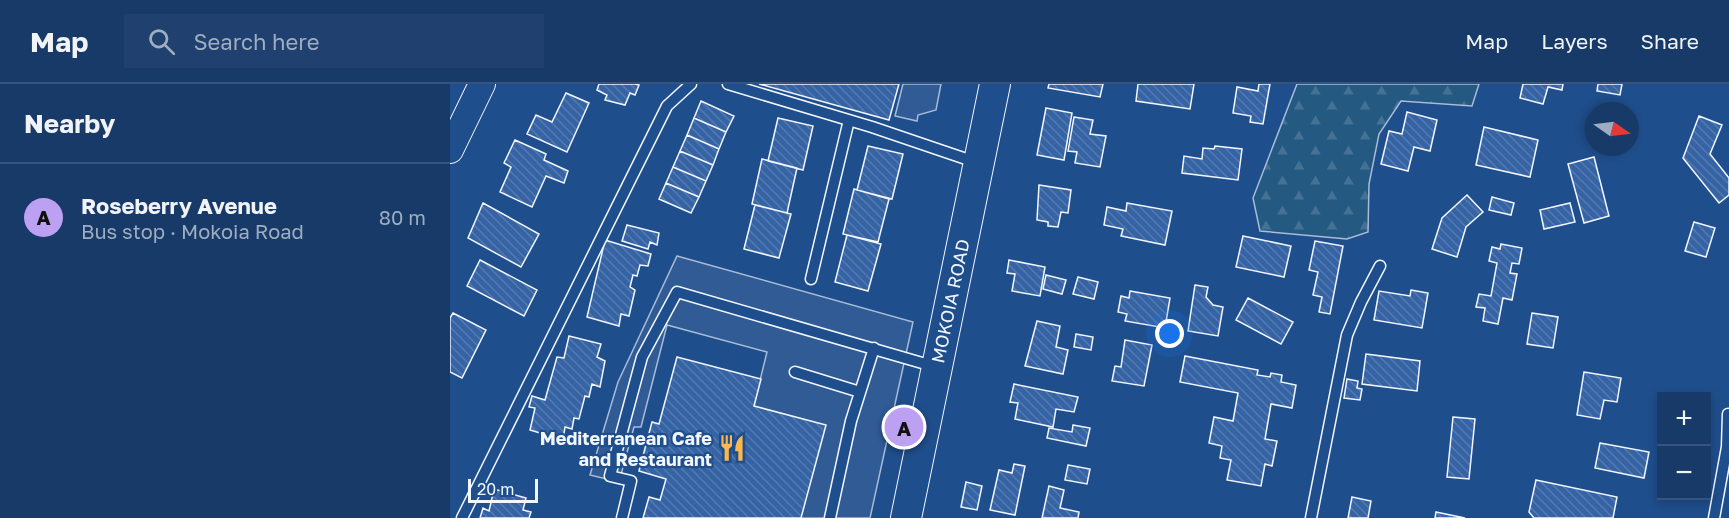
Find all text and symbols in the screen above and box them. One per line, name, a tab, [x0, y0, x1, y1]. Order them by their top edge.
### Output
search box	[124, 14, 544, 68]
text: Map	[30, 25, 88, 58]
icon: search	[145, 25, 178, 58]
text: Search here	[193, 28, 319, 55]
text: Map	[1465, 28, 1508, 54]
text: Layers	[1541, 28, 1608, 54]
text: Share	[1641, 28, 1699, 54]
north arrow	[1585, 102, 1639, 156]
text: Nearby	[24, 108, 115, 139]
text: Roseberry Avenue	[81, 192, 277, 219]
text: A	[36, 205, 51, 229]
text: 80 m	[379, 205, 426, 229]
text: Bus stop · Mokoia Road	[81, 219, 304, 243]
street label: MOKOIA ROAD	[926, 237, 974, 365]
your location	[1155, 319, 1184, 348]
map controls	[1657, 392, 1711, 500]
button: +	[1657, 392, 1711, 446]
pin: A	[884, 404, 924, 450]
place label: Mediterranean Cafe and Restaurant	[540, 427, 712, 470]
restaurant icon: Mediterranean Cafe and Restaurant	[717, 433, 747, 463]
button: −	[1657, 446, 1711, 500]
scale bar	[468, 476, 538, 504]
text: 20 m	[477, 479, 514, 499]

